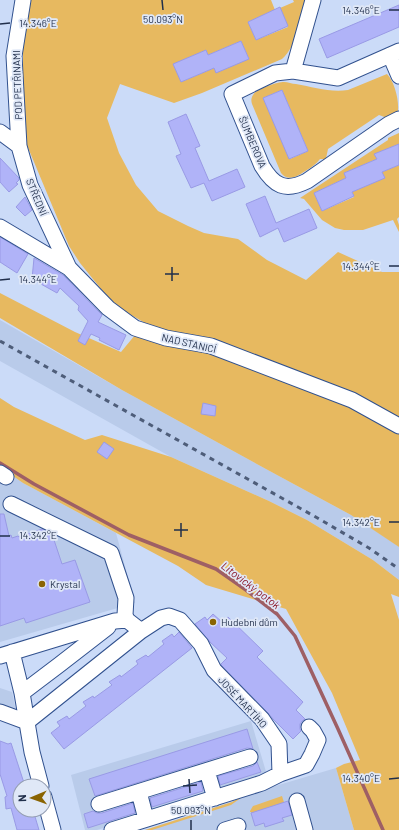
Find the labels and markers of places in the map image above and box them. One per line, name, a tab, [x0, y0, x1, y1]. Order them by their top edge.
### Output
place label: Krystal	[50, 578, 80, 590]
marker: Krystal	[37, 579, 47, 589]
place label: Hudební dům	[221, 616, 278, 628]
marker: Hudební dům	[208, 617, 218, 627]

